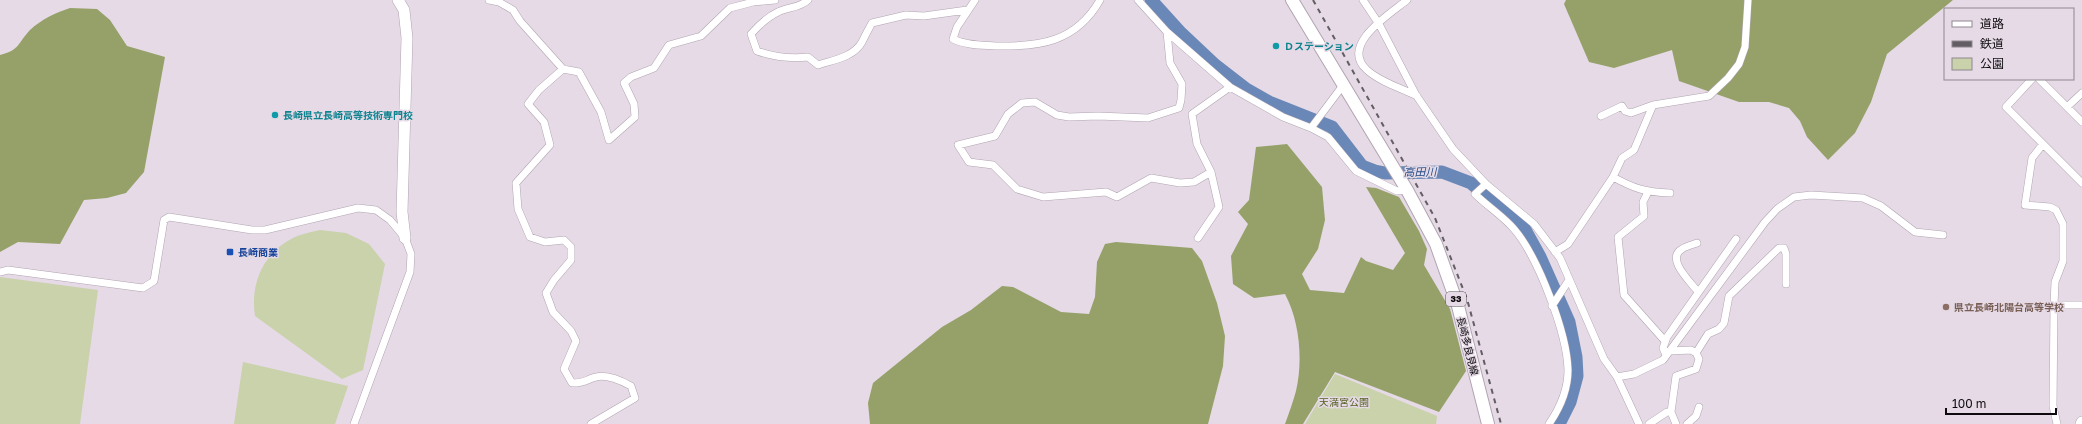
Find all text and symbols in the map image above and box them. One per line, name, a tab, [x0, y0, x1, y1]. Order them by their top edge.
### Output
legend	[1944, 8, 2074, 80]
text: 道路	[1980, 16, 2004, 31]
text: 鉄道	[1980, 36, 2004, 51]
place label: Ｄステーション	[1284, 40, 1354, 52]
marker: Ｄステーション	[1271, 41, 1281, 51]
text: 公園	[1980, 56, 2004, 71]
place label: 長崎県立長崎高等技術専門校	[283, 109, 413, 121]
marker: 長崎県立長崎高等技術専門校	[270, 110, 280, 120]
water label: 高田川	[1403, 165, 1438, 178]
place label: 長崎商業	[238, 246, 278, 258]
marker: 長崎商業	[225, 247, 235, 257]
road number: 33	[1446, 292, 1466, 306]
place label: 県立長崎北陽台高等学校	[1954, 301, 2064, 313]
marker: 県立長崎北陽台高等学校	[1941, 302, 1951, 312]
street label: 長崎多良見線	[1455, 315, 1481, 377]
scale bar	[1946, 390, 2056, 416]
park label: 天満宮公園	[1319, 396, 1369, 408]
text: 100 m	[1952, 396, 1986, 411]

